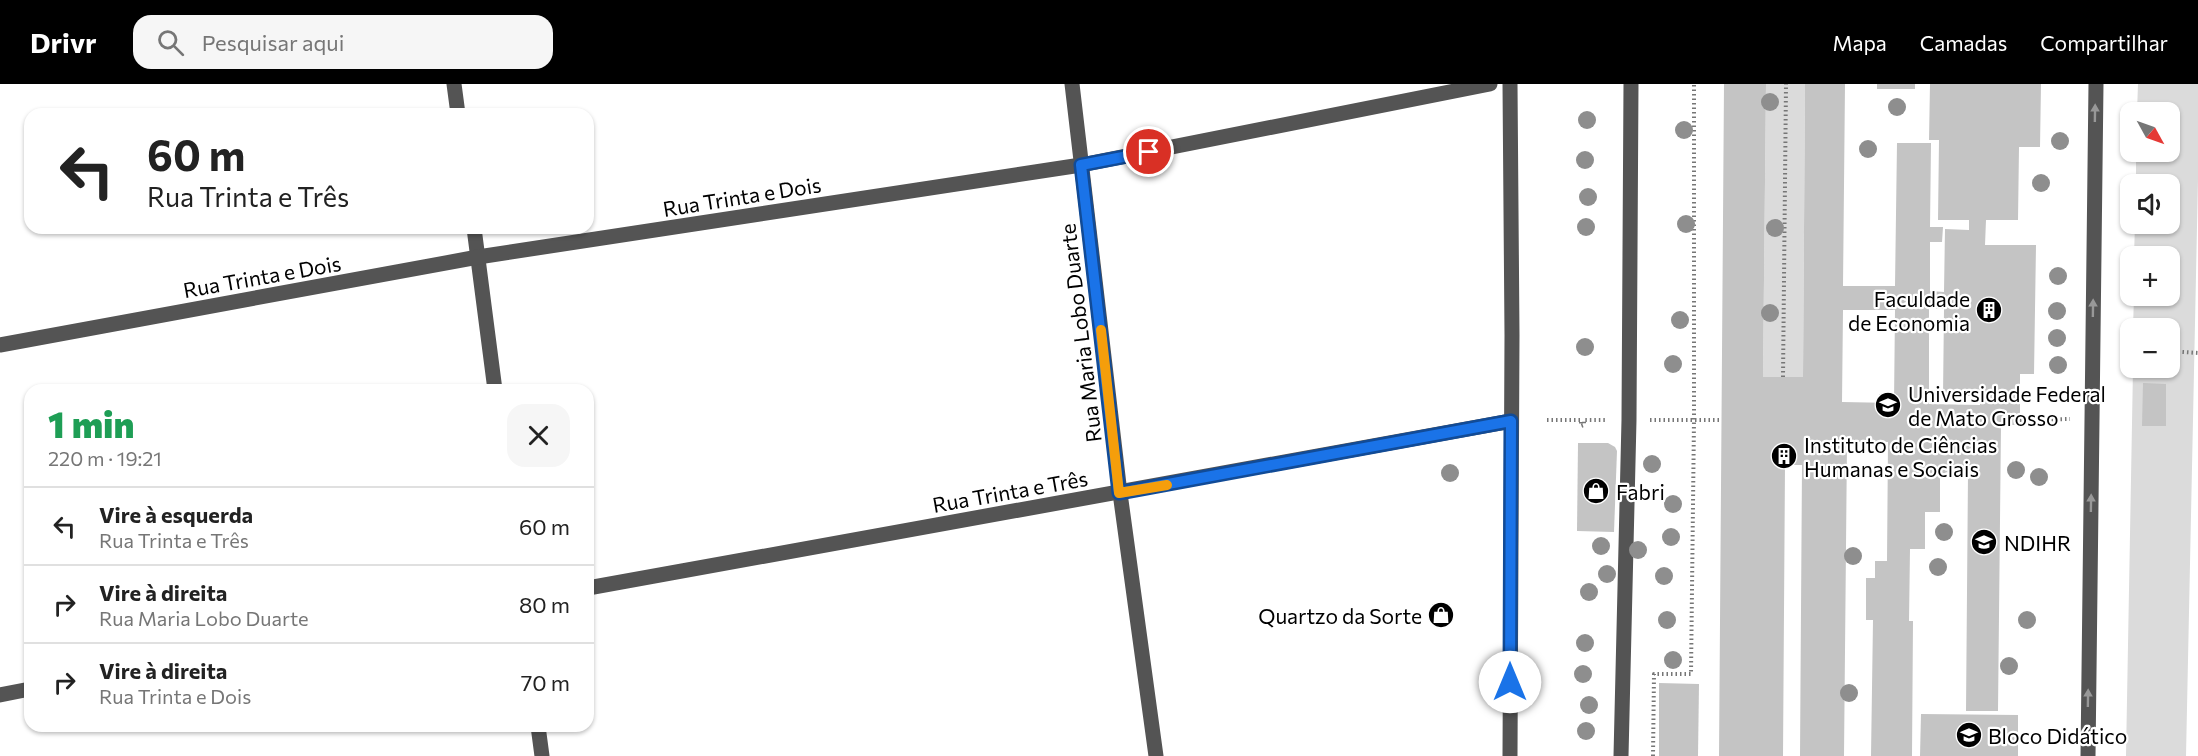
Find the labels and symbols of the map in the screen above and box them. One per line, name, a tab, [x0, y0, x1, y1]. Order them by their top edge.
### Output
north arrow	[2120, 102, 2180, 162]
one-way arrow	[2090, 103, 2100, 122]
pin	[1123, 126, 1174, 177]
street label: Rua Trinta e Dois	[661, 171, 823, 221]
street label: Rua Maria Lobo Duarte	[1054, 222, 1106, 444]
street label: Rua Trinta e Dois	[181, 250, 343, 302]
place label: Faculdade de Economia	[1848, 286, 1970, 335]
building icon: Faculdade de Economia	[1974, 295, 2004, 325]
one-way arrow	[2088, 298, 2098, 317]
place label: Universidade Federal de Mato Grosso	[1908, 381, 2106, 430]
school or university icon: Universidade Federal de Mato Grosso	[1873, 390, 1903, 420]
place label: Instituto de Ciências Humanas e Sociais	[1804, 432, 1997, 481]
building icon: Instituto de Ciências Humanas e Sociais	[1769, 441, 1799, 471]
street label: Rua Trinta e Três	[930, 465, 1090, 517]
shop icon: Fabri	[1581, 476, 1611, 506]
place label: Fabri	[1616, 479, 1665, 504]
one-way arrow	[2086, 493, 2096, 512]
school or university icon: NDIHR	[1969, 527, 1999, 557]
place label: NDIHR	[2004, 530, 2071, 555]
shop icon: Quartzo da Sorte	[1426, 600, 1456, 630]
place label: Quartzo da Sorte	[1258, 603, 1422, 628]
position arrow	[1478, 650, 1542, 714]
one-way arrow	[2083, 688, 2093, 707]
school or university icon: Bloco Didático	[1954, 720, 1984, 750]
place label: Bloco Didático	[1988, 723, 2127, 748]

